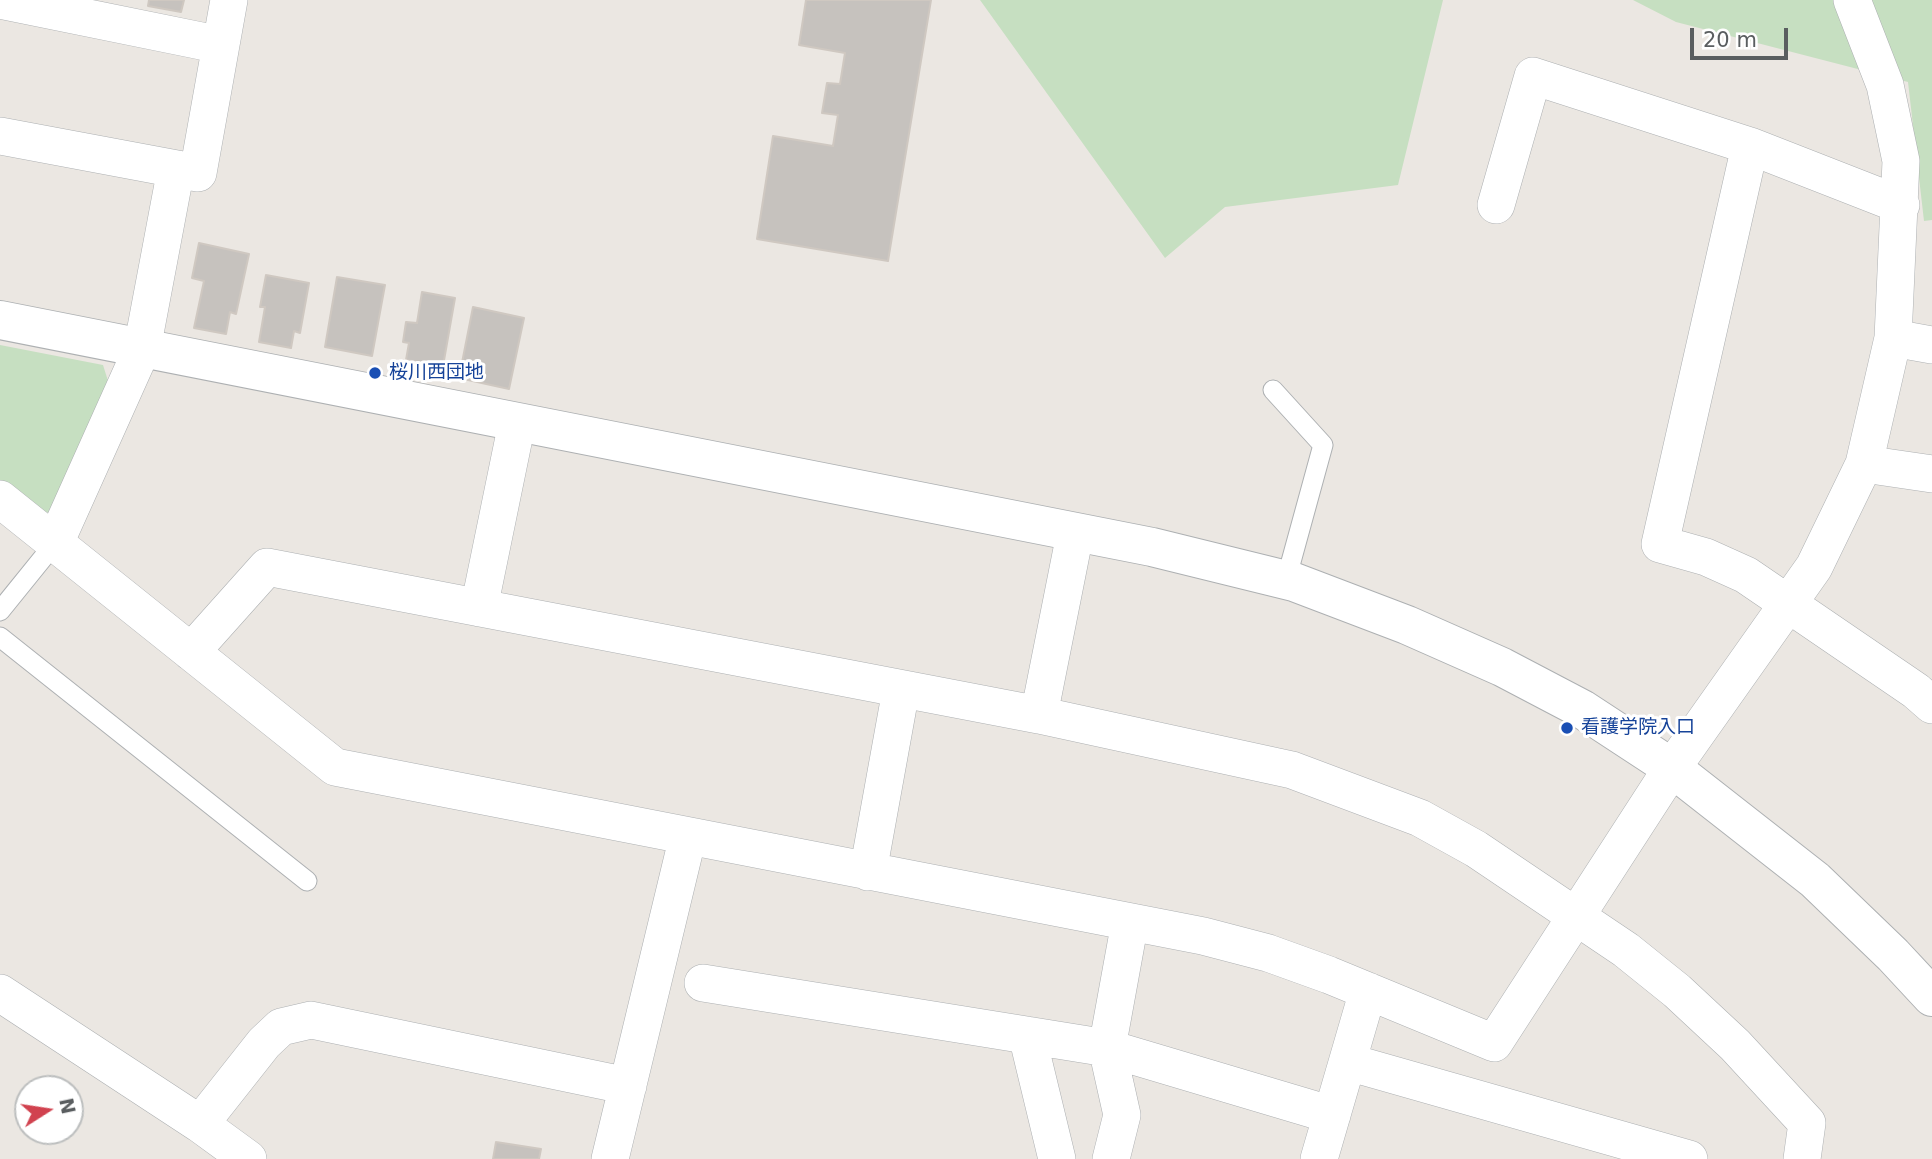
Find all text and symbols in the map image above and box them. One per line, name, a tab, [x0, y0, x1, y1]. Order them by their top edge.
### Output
scale bar	[1694, 14, 1792, 58]
text: 20 m	[1703, 28, 1757, 52]
place label: 桜川西団地	[389, 362, 484, 384]
marker: 桜川西団地	[367, 365, 383, 381]
place label: 看護学院入口	[1581, 717, 1695, 739]
marker: 看護学院入口	[1559, 720, 1575, 736]
north arrow	[14, 1075, 84, 1145]
text: N	[55, 1096, 80, 1116]

